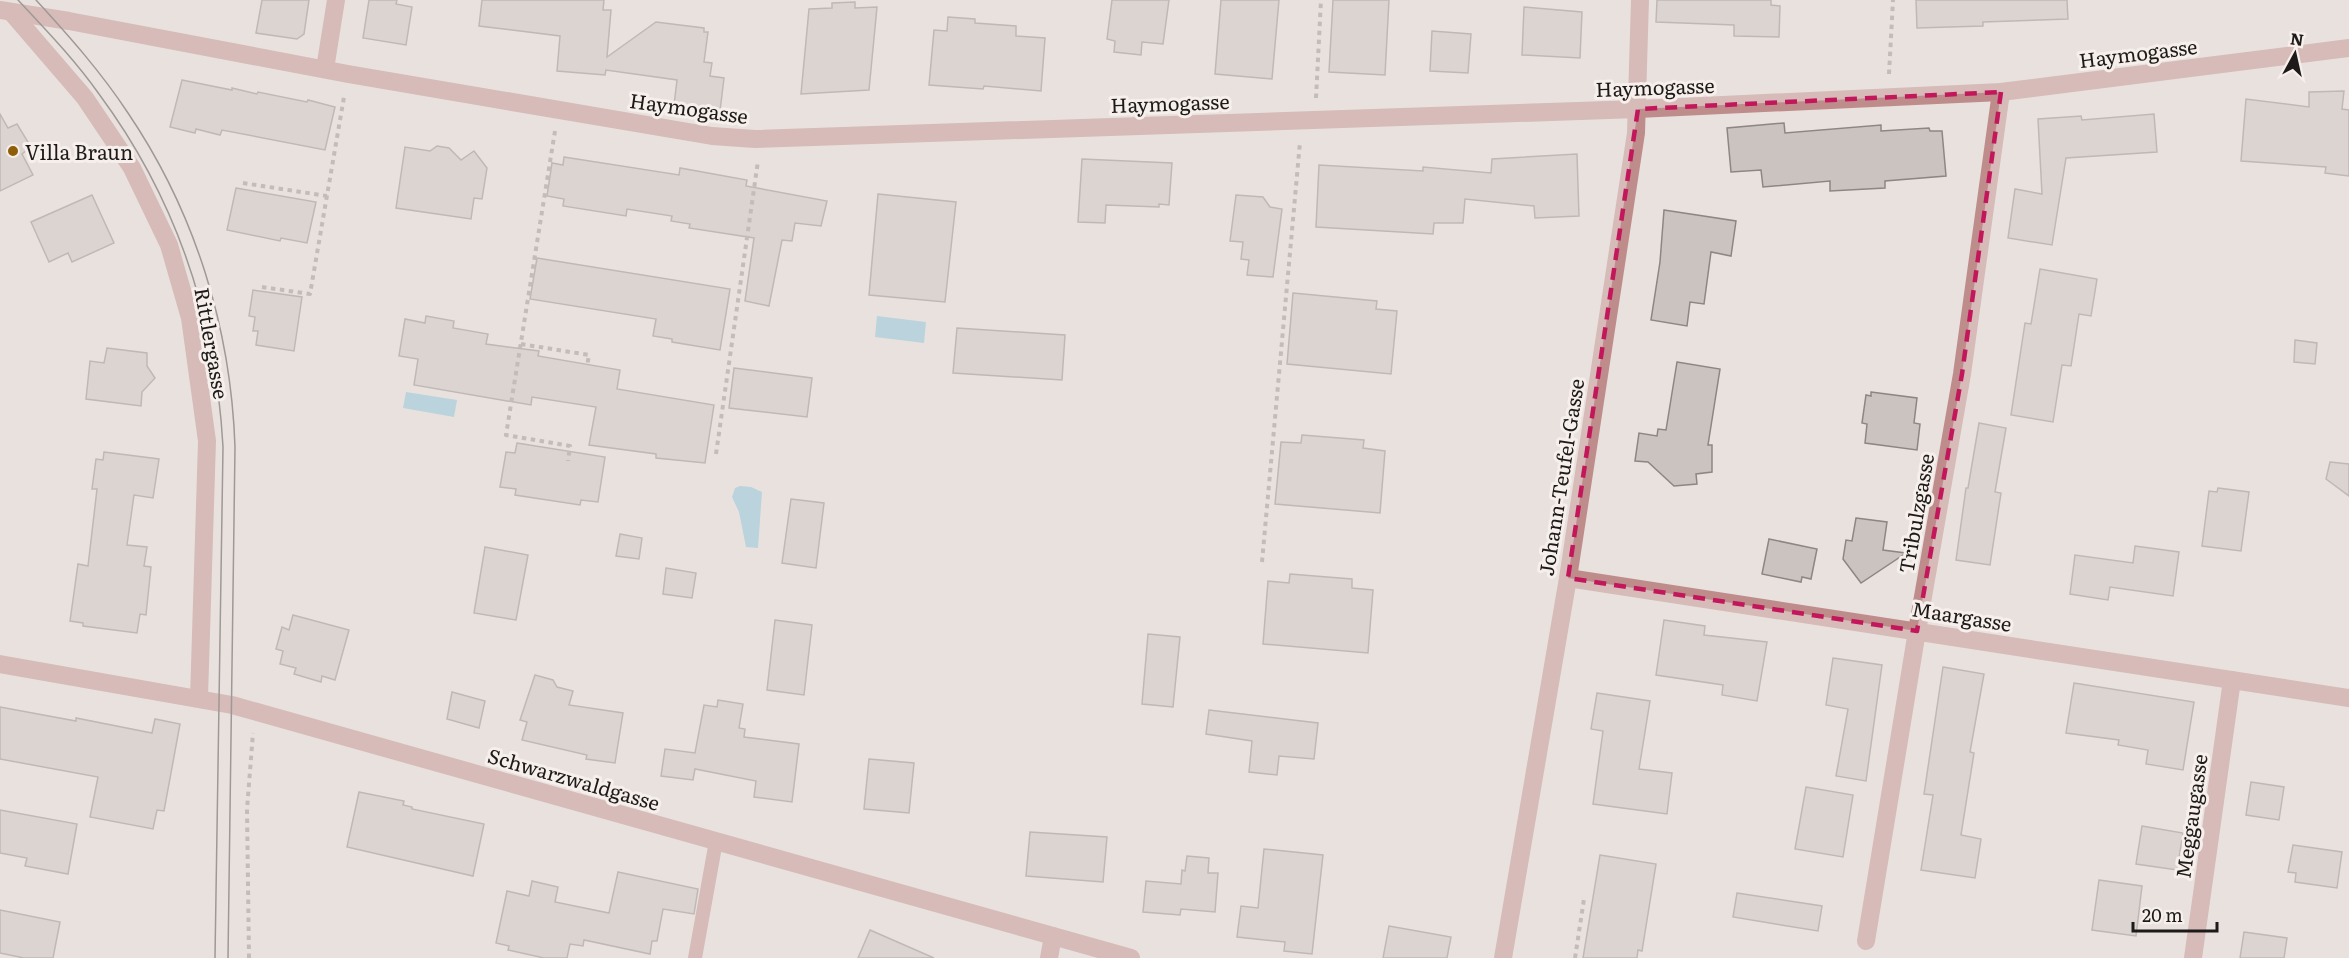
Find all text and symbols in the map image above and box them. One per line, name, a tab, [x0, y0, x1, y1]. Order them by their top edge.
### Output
north arrow	[2265, 24, 2325, 84]
text: N	[2289, 25, 2306, 51]
street label: Haymogasse	[2077, 30, 2199, 74]
street label: Haymogasse	[1595, 69, 1715, 103]
street label: Haymogasse	[628, 84, 750, 130]
street label: Haymogasse	[1110, 85, 1230, 119]
place label: Villa Braun	[25, 136, 133, 166]
marker: Villa Braun	[6, 144, 20, 158]
street label: Rittlergasse	[188, 285, 238, 401]
street label: Johann-Teufel-Gasse	[1530, 376, 1590, 578]
street label: Tribulzgasse	[1890, 451, 1940, 575]
street label: Maargasse	[1910, 592, 2014, 638]
street label: Schwarzwaldgasse	[485, 739, 663, 817]
street label: Meggaugasse	[2166, 752, 2214, 880]
scale bar	[2133, 895, 2217, 933]
text: 20 m	[2142, 901, 2183, 928]

